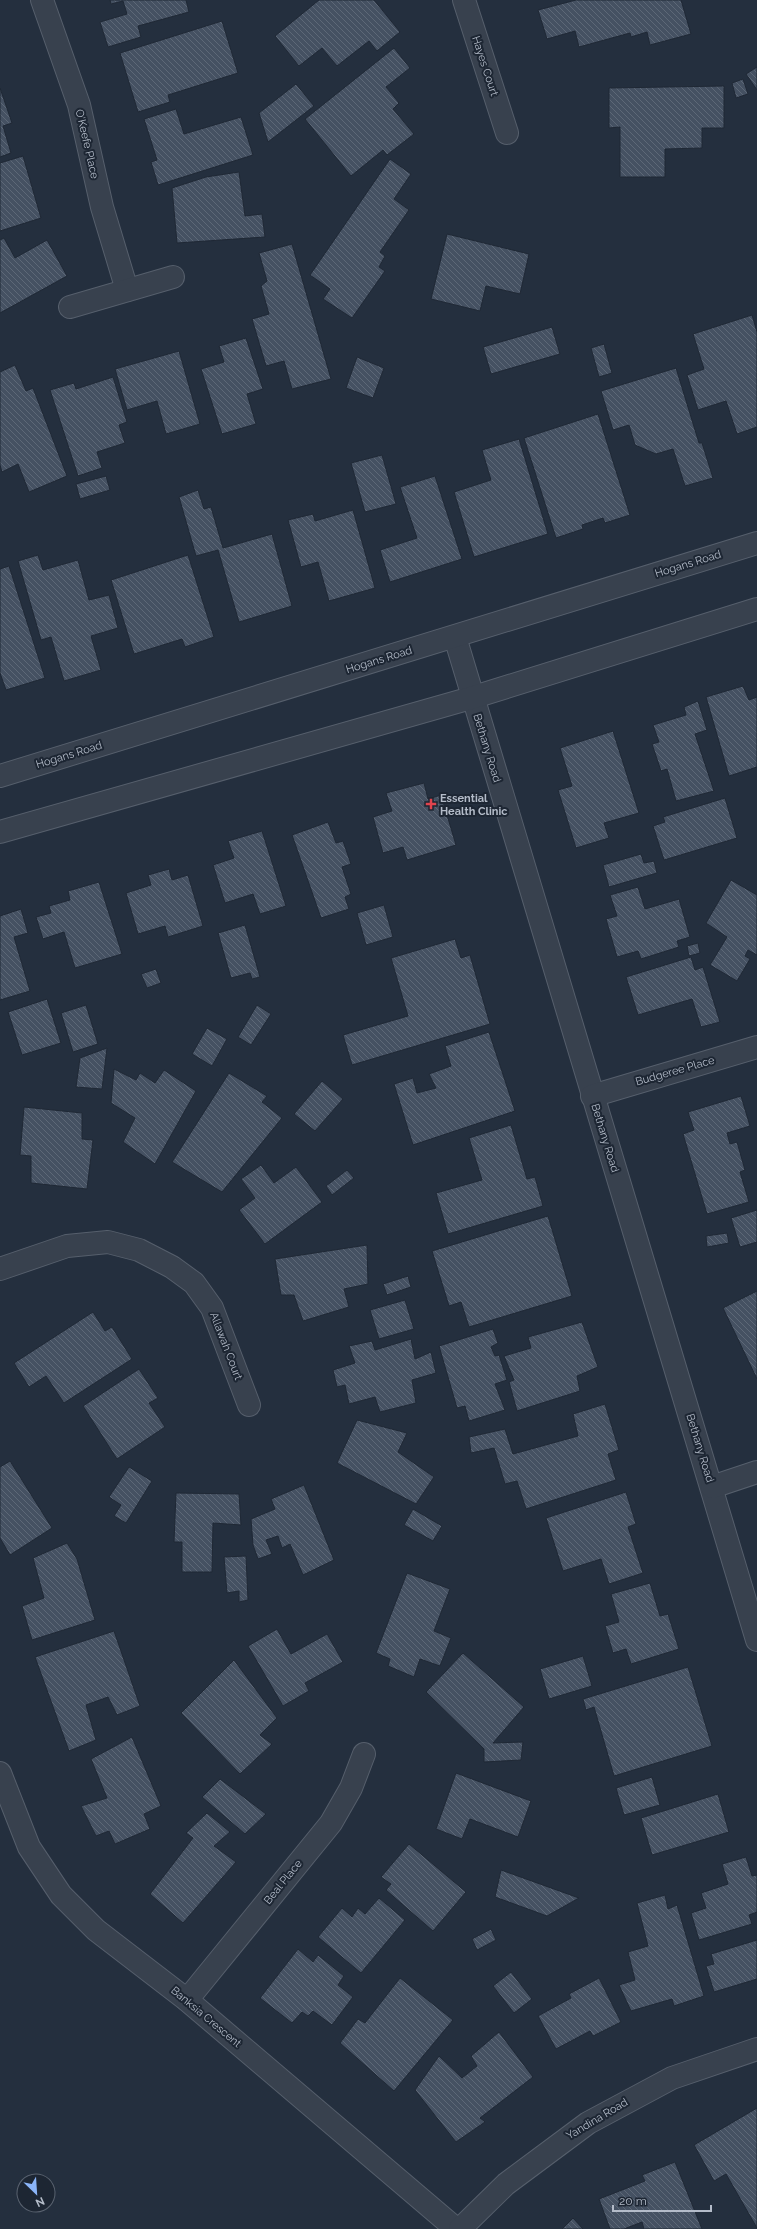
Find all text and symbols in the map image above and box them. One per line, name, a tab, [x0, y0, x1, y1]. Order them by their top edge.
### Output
street label: Hayes Court	[469, 34, 501, 98]
street label: O'Keefe Place	[73, 108, 101, 181]
street label: Hogans Road	[653, 548, 723, 580]
street label: Hogans Road	[344, 644, 414, 676]
street label: Bethany Road	[470, 712, 504, 784]
street label: Hogans Road	[34, 739, 104, 771]
place label: Essential Health Clinic	[440, 792, 507, 818]
marker: Essential Health Clinic	[425, 798, 437, 810]
street label: Budgeree Place	[634, 1053, 717, 1088]
street label: Bethany Road	[588, 1102, 622, 1174]
street label: Allawah Court	[207, 1310, 245, 1382]
street label: Bethany Road	[683, 1412, 717, 1484]
street label: Beal Place	[261, 1857, 305, 1907]
street label: Banksia Crescent	[168, 1984, 244, 2050]
street label: Yandina Road	[564, 2095, 630, 2142]
north arrow	[16, 2173, 56, 2213]
scale bar	[613, 2187, 711, 2213]
text: N	[33, 2194, 47, 2209]
text: 20 m	[619, 2194, 647, 2208]

